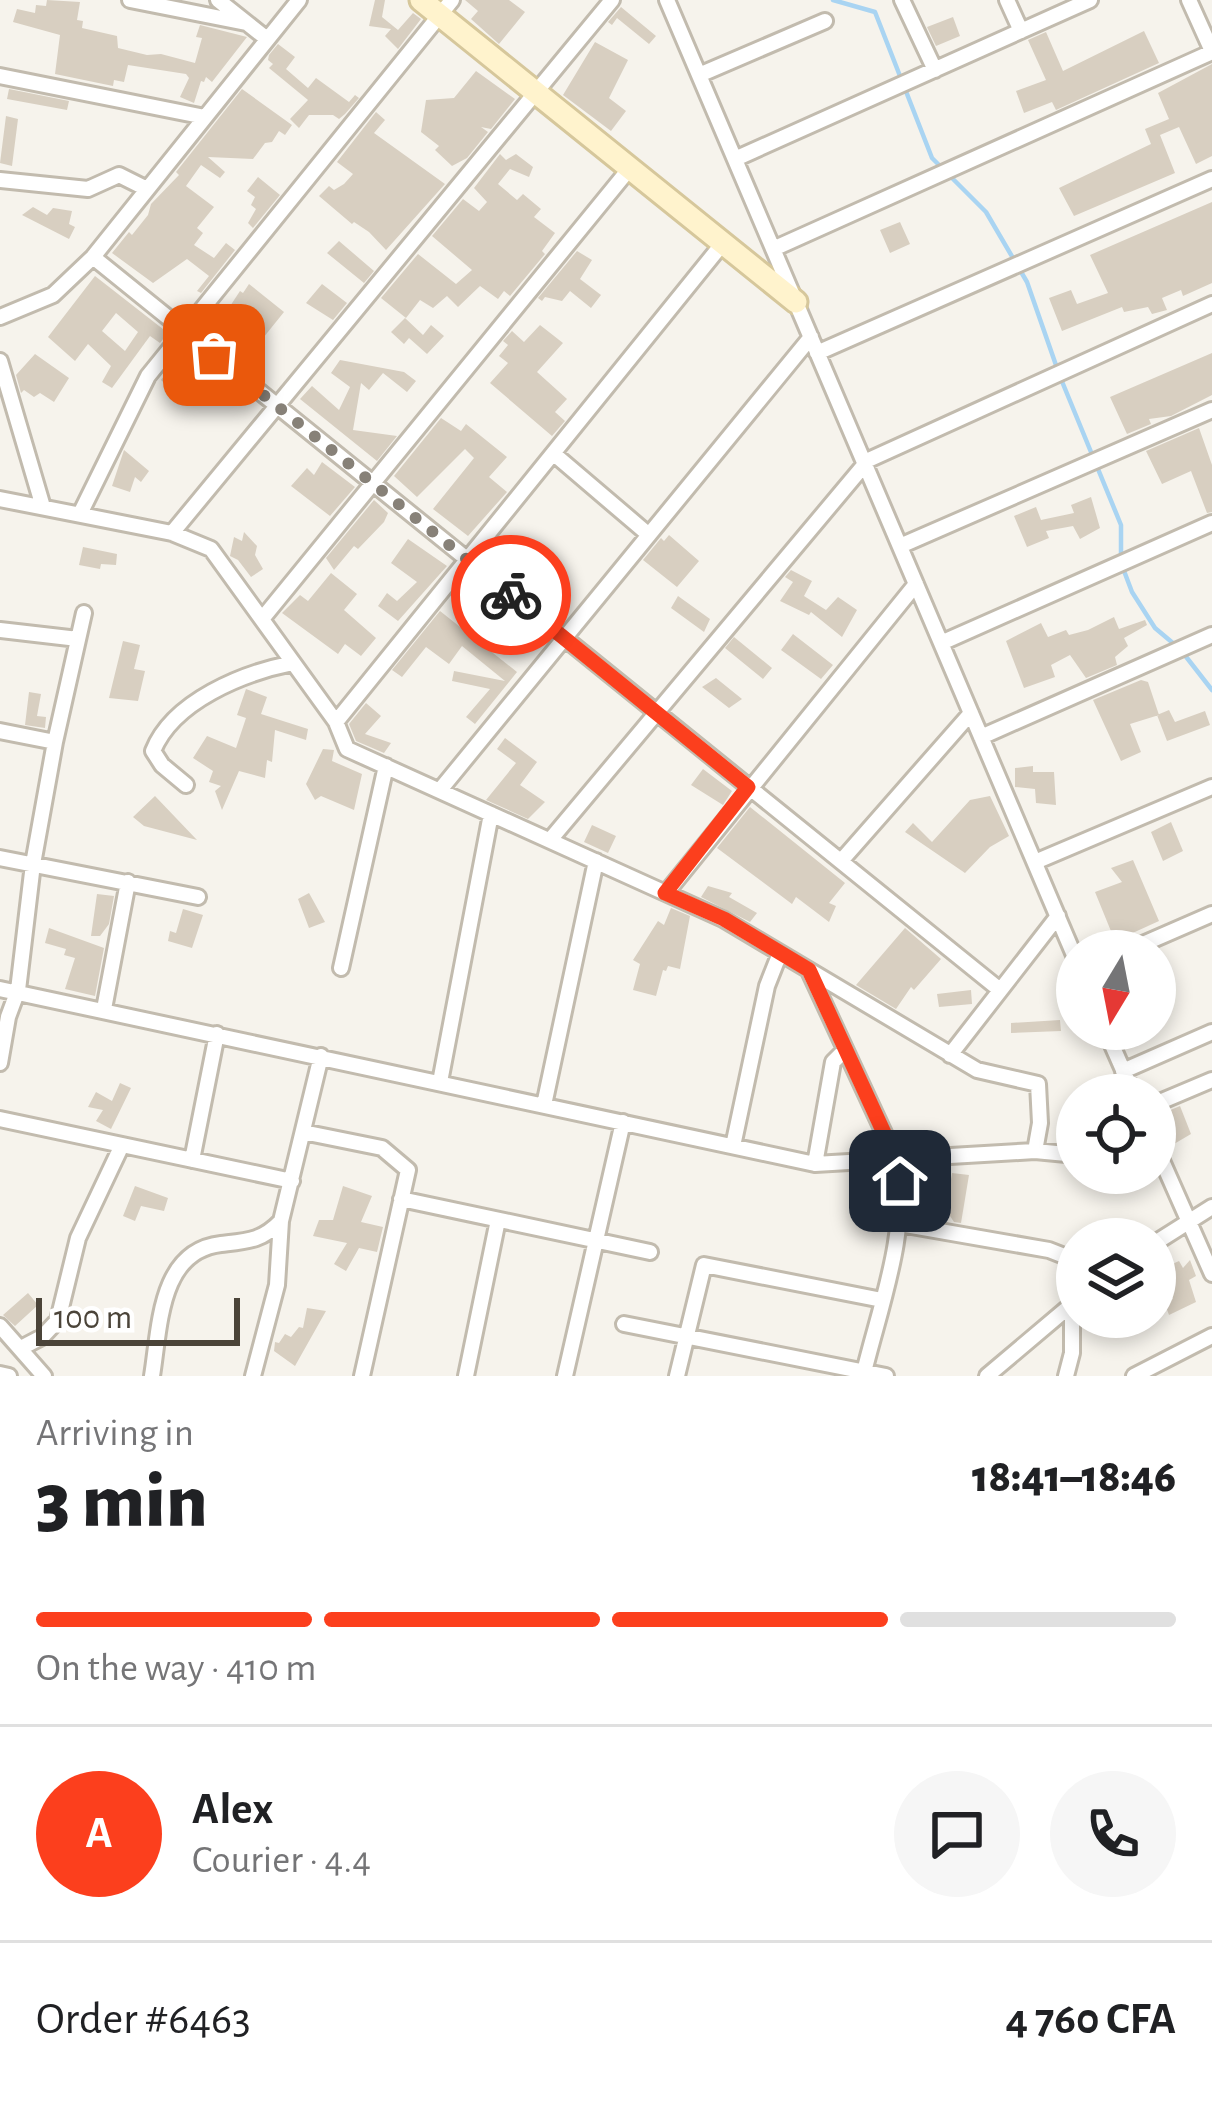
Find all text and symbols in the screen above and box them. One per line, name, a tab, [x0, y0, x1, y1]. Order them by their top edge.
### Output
pin	[163, 304, 265, 406]
icon: bag	[181, 322, 247, 388]
courier	[451, 535, 571, 655]
icon: bike	[478, 562, 544, 628]
north arrow	[1056, 930, 1176, 1050]
map controls	[1056, 930, 1176, 1338]
button: locate	[1056, 1074, 1176, 1194]
pin	[849, 1130, 951, 1232]
icon: home	[867, 1148, 933, 1214]
button: layers	[1056, 1218, 1176, 1338]
scale bar	[36, 1292, 240, 1345]
text: 100 m	[54, 1302, 132, 1335]
text: Arriving in	[36, 1414, 194, 1453]
text: 18:41–18:46	[972, 1455, 1176, 1500]
text: 3 min	[36, 1463, 208, 1541]
text: On the way · 410 m	[36, 1649, 317, 1688]
button: chat	[894, 1771, 1020, 1897]
button: phone	[1050, 1771, 1176, 1897]
text: Alex	[192, 1787, 273, 1832]
text: A	[85, 1811, 113, 1856]
text: Courier · 4.4	[192, 1841, 371, 1880]
text: Order #6463	[36, 1997, 251, 2042]
text: 4 760 CFA	[1005, 1997, 1176, 2042]

